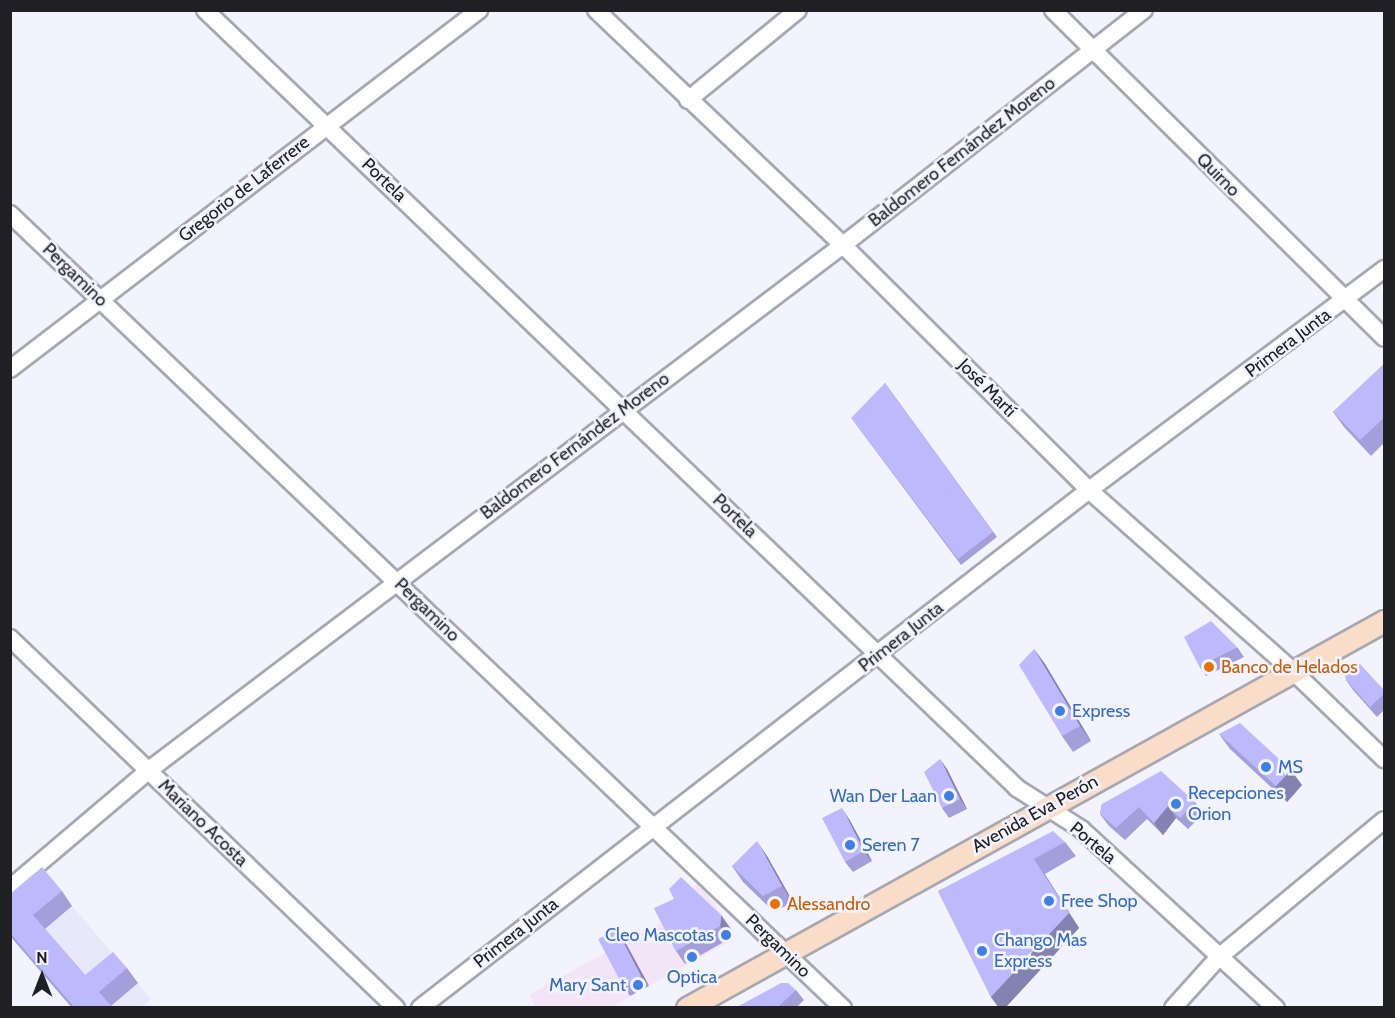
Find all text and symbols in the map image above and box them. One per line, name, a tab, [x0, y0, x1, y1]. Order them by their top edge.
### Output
street label: Baldomero Fernández Moreno	[864, 72, 1060, 232]
street label: Gregorio de Laferrere	[174, 131, 314, 247]
street label: Quirno	[1192, 149, 1244, 201]
street label: Portela	[357, 154, 411, 206]
street label: Pergamino	[38, 239, 112, 311]
street label: Primera Junta	[1241, 304, 1335, 382]
street label: José Martí	[953, 354, 1021, 422]
street label: Baldomero Fernández Moreno	[476, 368, 674, 524]
street label: Portela	[708, 490, 762, 542]
street label: Pergamino	[390, 574, 464, 646]
street label: Primera Junta	[854, 597, 948, 677]
place label: Banco de Helados	[1221, 656, 1358, 678]
marker: Banco de Helados	[1202, 660, 1216, 674]
place label: Express	[1072, 700, 1130, 722]
marker: Express	[1053, 704, 1067, 718]
place label: MS	[1278, 756, 1303, 778]
marker: MS	[1259, 760, 1273, 774]
street label: Avenida Eva Perón	[968, 770, 1102, 858]
street label: Mariano Acosta	[154, 775, 252, 871]
place label: Recepciones Orion	[1188, 783, 1284, 826]
place label: Wan Der Laan	[830, 785, 937, 807]
marker: Wan Der Laan	[942, 789, 956, 803]
marker: Recepciones Orion	[1169, 797, 1183, 811]
street label: Portela	[1065, 817, 1121, 869]
place label: Seren 7	[862, 834, 920, 856]
marker: Seren 7	[843, 838, 857, 852]
place label: Free Shop	[1061, 890, 1138, 912]
street label: Primera Junta	[469, 893, 563, 973]
place label: Alessandro	[787, 893, 870, 915]
marker: Free Shop	[1042, 894, 1056, 908]
marker: Alessandro	[768, 897, 782, 911]
street label: Pergamino	[741, 910, 815, 982]
place label: Cleo Mascotas	[605, 924, 714, 946]
marker: Cleo Mascotas	[719, 928, 733, 942]
place label: Chango Mas Express	[994, 930, 1087, 972]
marker: Chango Mas Express	[975, 944, 989, 958]
north arrow	[12, 946, 72, 1006]
text: N	[36, 948, 48, 967]
marker: Optica	[685, 950, 699, 964]
place label: Optica	[667, 966, 717, 988]
place label: Mary Sant	[549, 974, 626, 996]
marker: Mary Sant	[631, 978, 645, 992]

